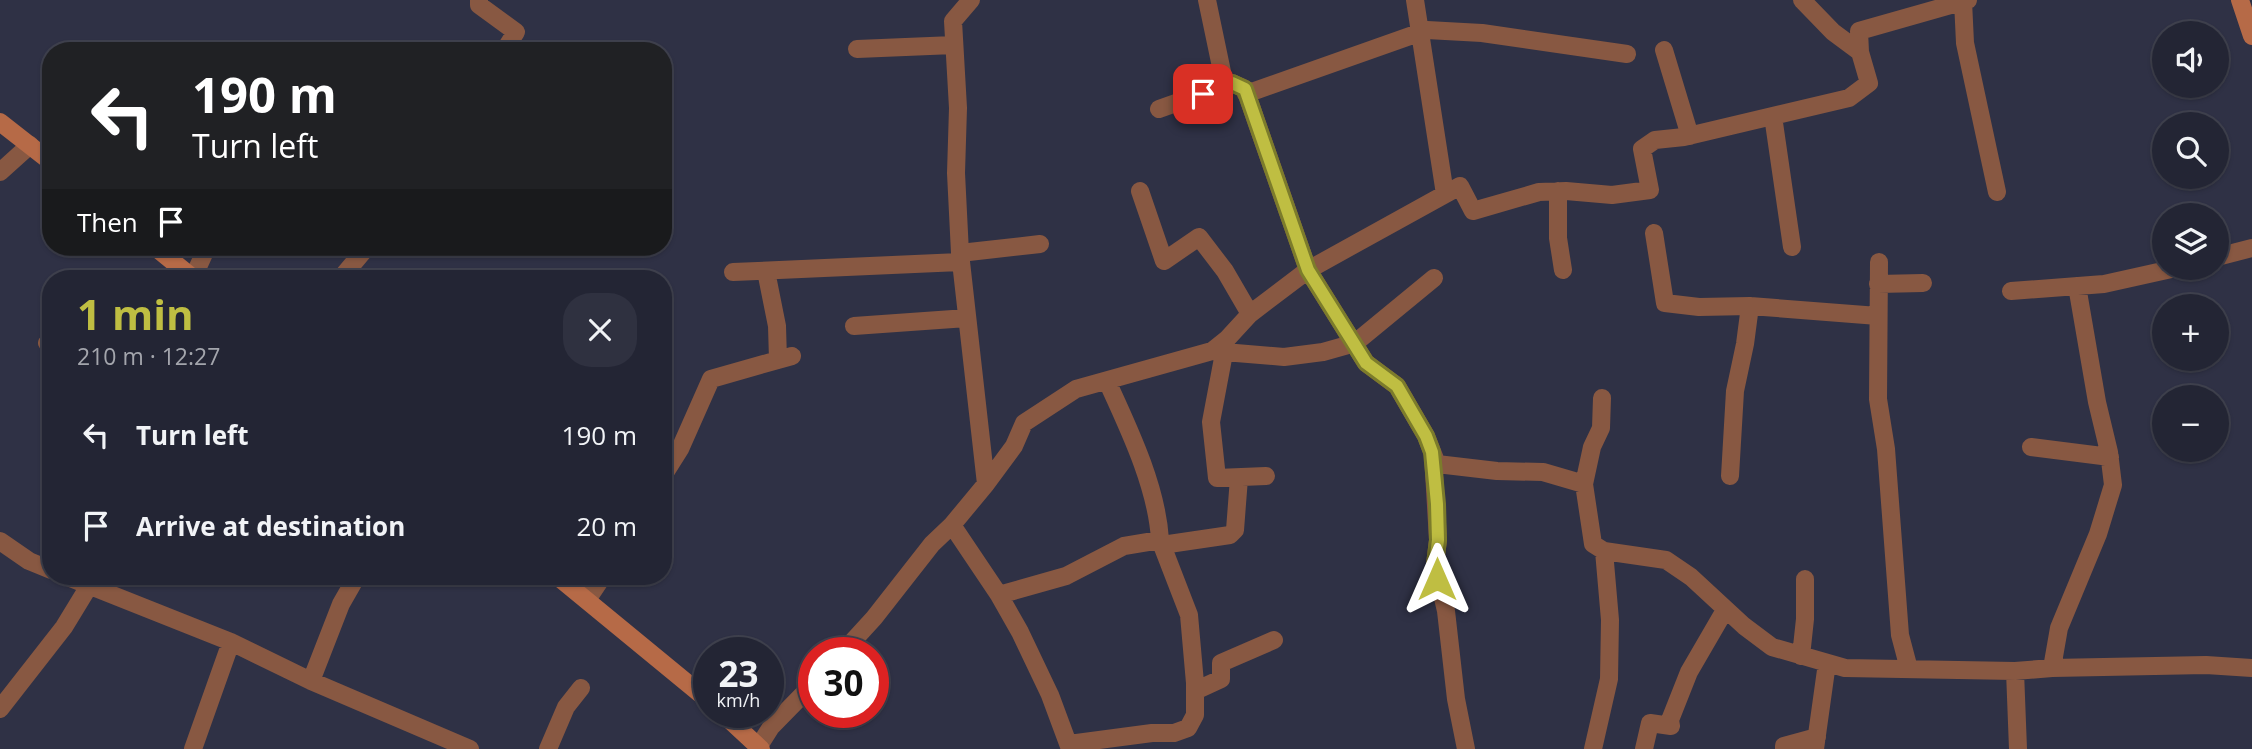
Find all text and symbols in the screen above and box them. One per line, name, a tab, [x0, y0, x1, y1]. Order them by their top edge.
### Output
map controls	[2152, 21, 2229, 462]
button: sound	[2152, 21, 2229, 98]
text: 190 m	[192, 61, 337, 127]
pin	[1173, 64, 1233, 124]
icon: left	[77, 70, 168, 161]
icon: arrive	[1184, 75, 1222, 113]
button: search	[2152, 112, 2229, 189]
text: Turn left	[192, 124, 318, 167]
icon: arrive	[152, 203, 190, 241]
button: layers	[2152, 203, 2229, 280]
text: Then	[77, 204, 138, 240]
text: 1 min	[77, 285, 194, 342]
button: close	[563, 293, 637, 367]
button: +	[2152, 294, 2229, 371]
text: 210 m · 12:27	[77, 340, 220, 372]
button: −	[2152, 385, 2229, 462]
icon: left	[77, 416, 115, 454]
text: Turn left	[136, 417, 248, 453]
text: 190 m	[562, 417, 637, 453]
icon: arrive	[77, 507, 115, 545]
text: Arrive at destination	[136, 508, 405, 544]
text: 20 m	[576, 508, 637, 544]
position arrow	[1400, 542, 1474, 616]
speed limit sign: 30	[798, 637, 889, 728]
text: 23	[718, 650, 759, 697]
text: km/h	[717, 688, 760, 712]

